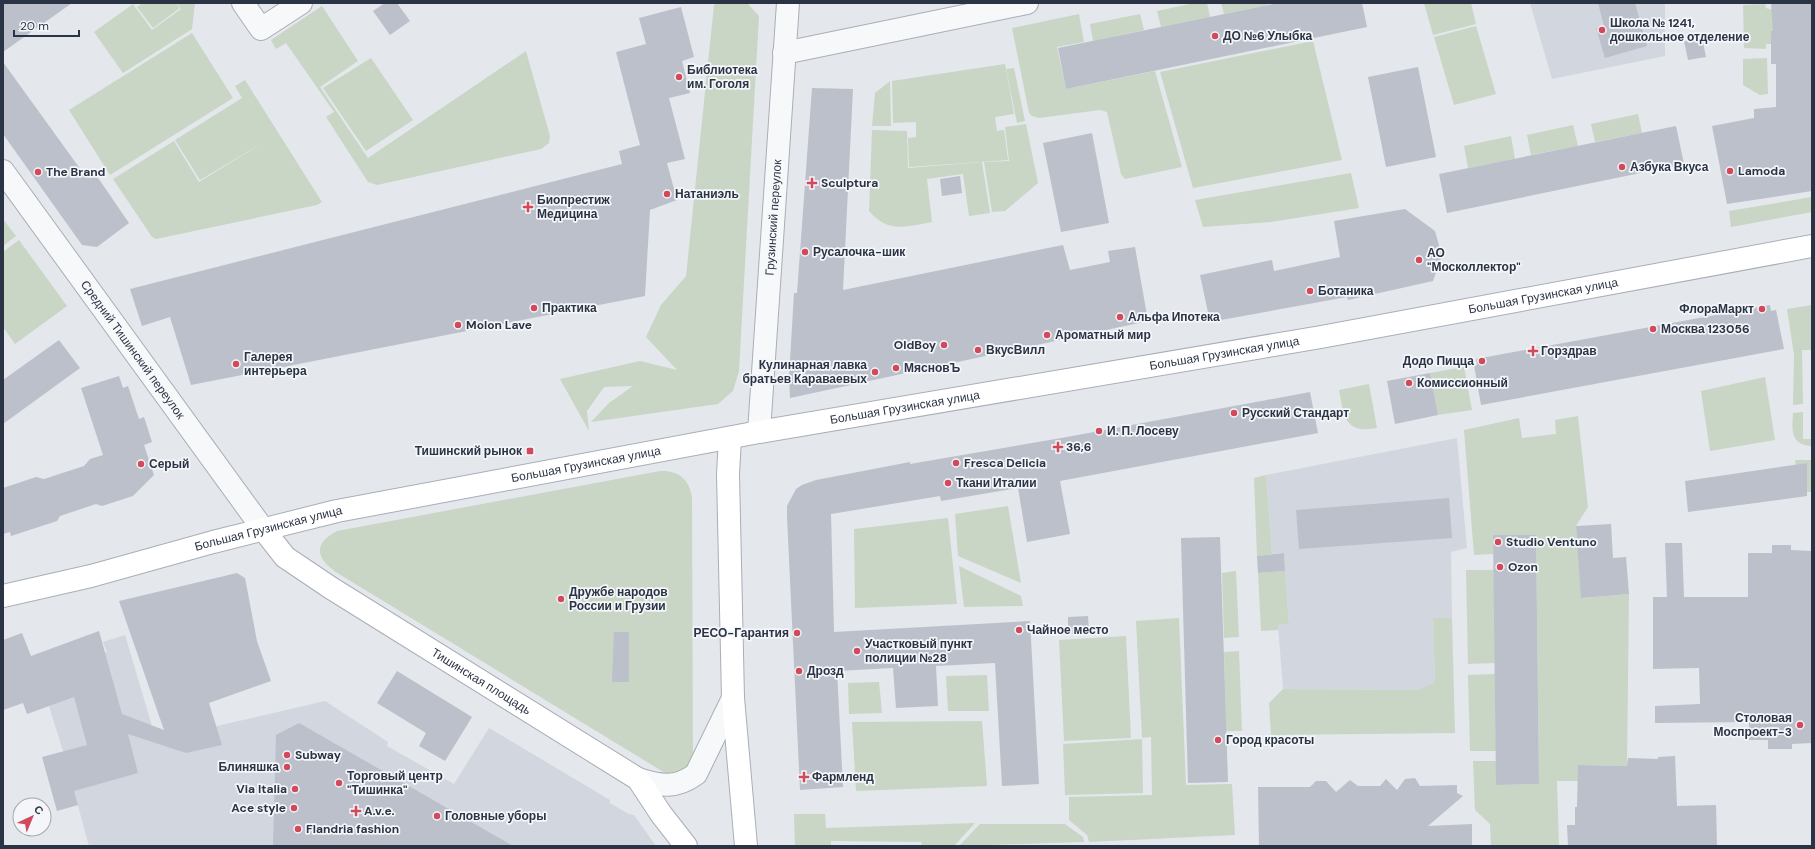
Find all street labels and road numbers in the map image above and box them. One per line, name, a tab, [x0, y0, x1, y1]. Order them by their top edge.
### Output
street label: Грузинский переулок	[762, 158, 785, 276]
street label: Большая Грузинская улица	[1467, 274, 1620, 318]
street label: Средний Тишинский переулок	[77, 277, 189, 423]
street label: Большая Грузинская улица	[1148, 333, 1301, 374]
street label: Большая Грузинская улица	[829, 387, 981, 428]
street label: Большая Грузинская улица	[510, 443, 662, 486]
street label: Большая Грузинская улица	[193, 502, 344, 555]
street label: Тишинская площадь	[428, 644, 534, 719]

